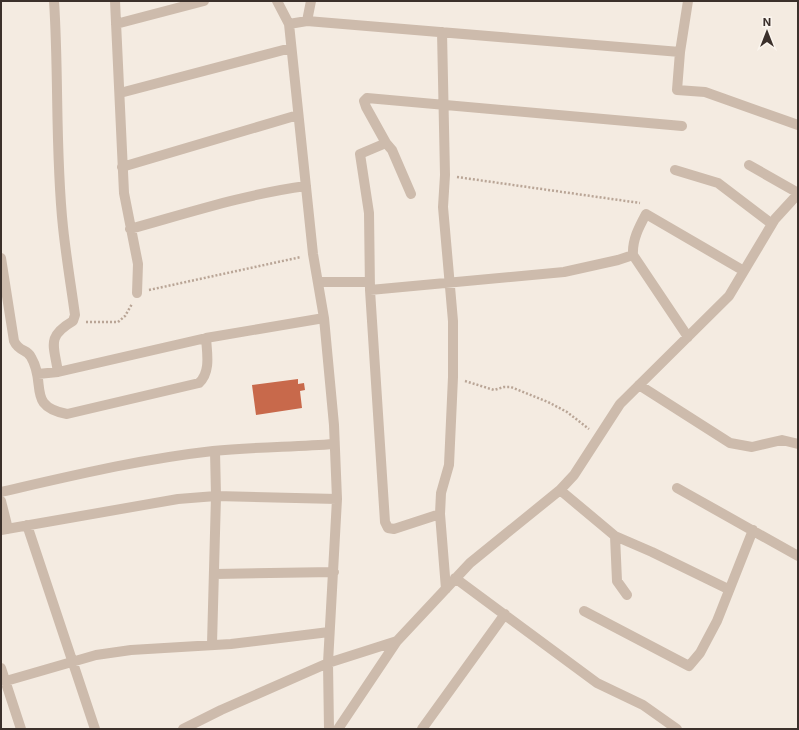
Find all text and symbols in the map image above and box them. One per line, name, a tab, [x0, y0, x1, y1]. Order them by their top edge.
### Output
north arrow	[747, 12, 787, 52]
text: N	[763, 15, 771, 29]

